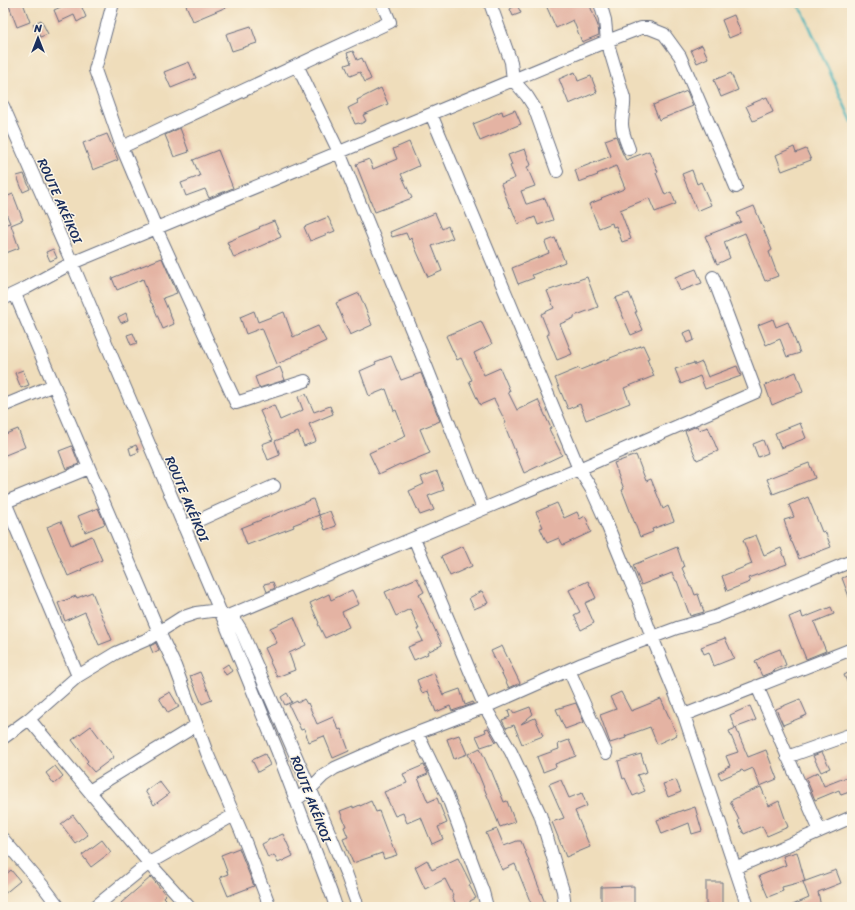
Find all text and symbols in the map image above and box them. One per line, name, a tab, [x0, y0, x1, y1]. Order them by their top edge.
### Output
north arrow	[18, 18, 58, 58]
text: N	[33, 19, 42, 38]
street label: ROUTE AKÉIKOI	[31, 155, 89, 248]
street label: ROUTE AKÉIKOI	[159, 452, 216, 546]
street label: ROUTE AKÉIKOI	[284, 752, 338, 847]

